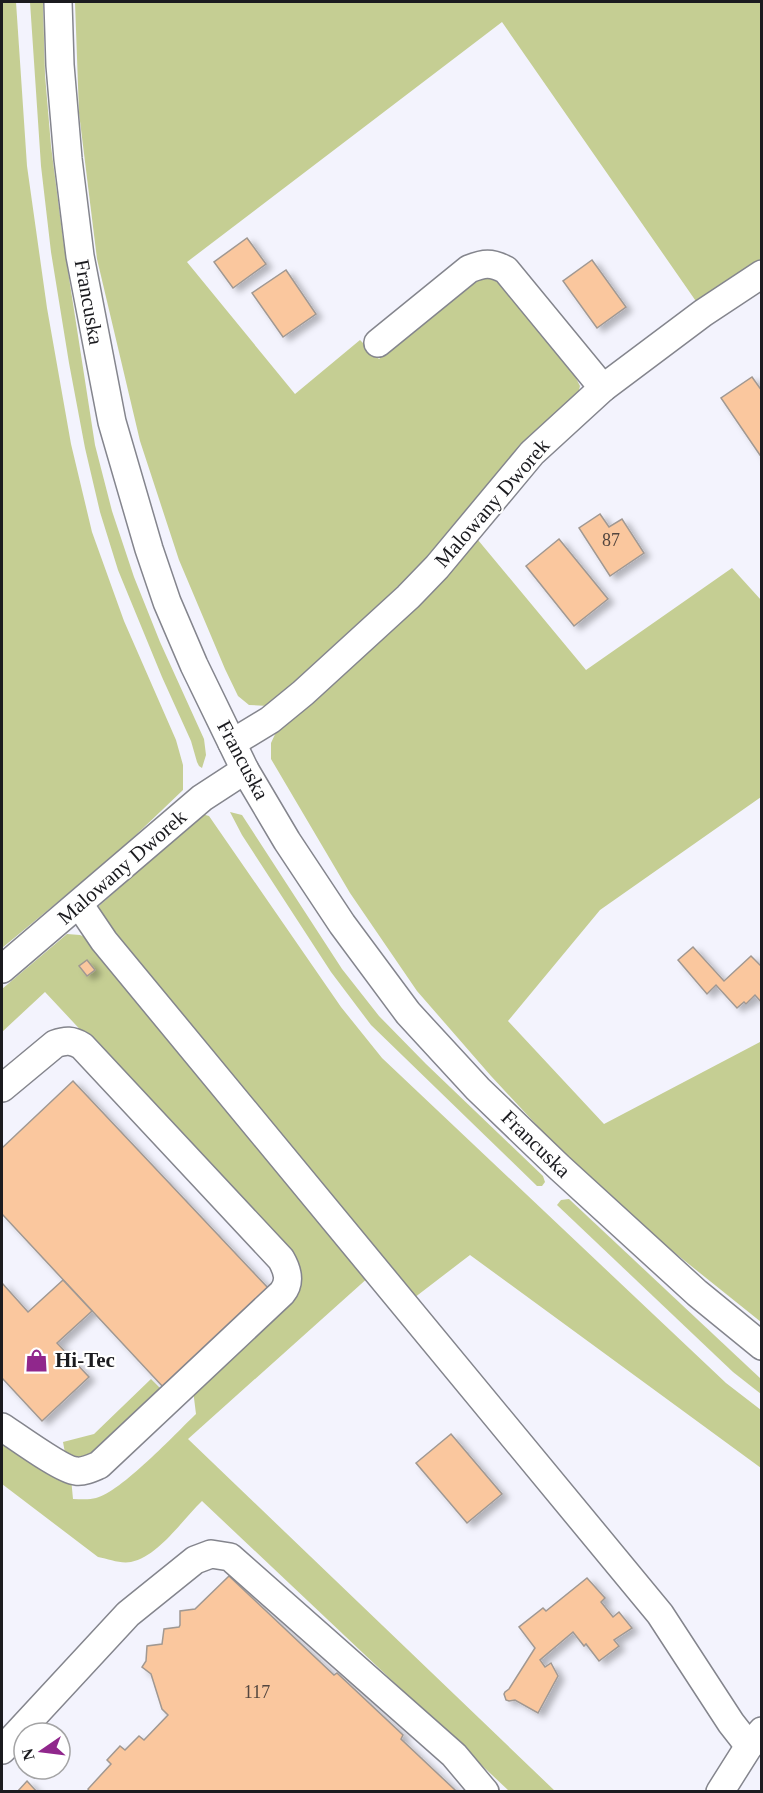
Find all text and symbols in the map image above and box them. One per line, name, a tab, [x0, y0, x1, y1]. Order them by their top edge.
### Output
street label: Francuska	[70, 257, 108, 347]
street label: Malowany Dworek	[430, 433, 555, 572]
house number: 87	[602, 530, 620, 550]
street label: Francuska	[212, 716, 274, 804]
street label: Malowany Dworek	[53, 804, 192, 929]
street label: Francuska	[497, 1105, 576, 1183]
shop icon: Hi-Tec	[24, 1347, 50, 1373]
place label: Hi-Tec	[55, 1348, 115, 1372]
house number: 117	[244, 1682, 270, 1702]
north arrow	[12, 1721, 72, 1781]
text: N	[18, 1746, 38, 1762]

